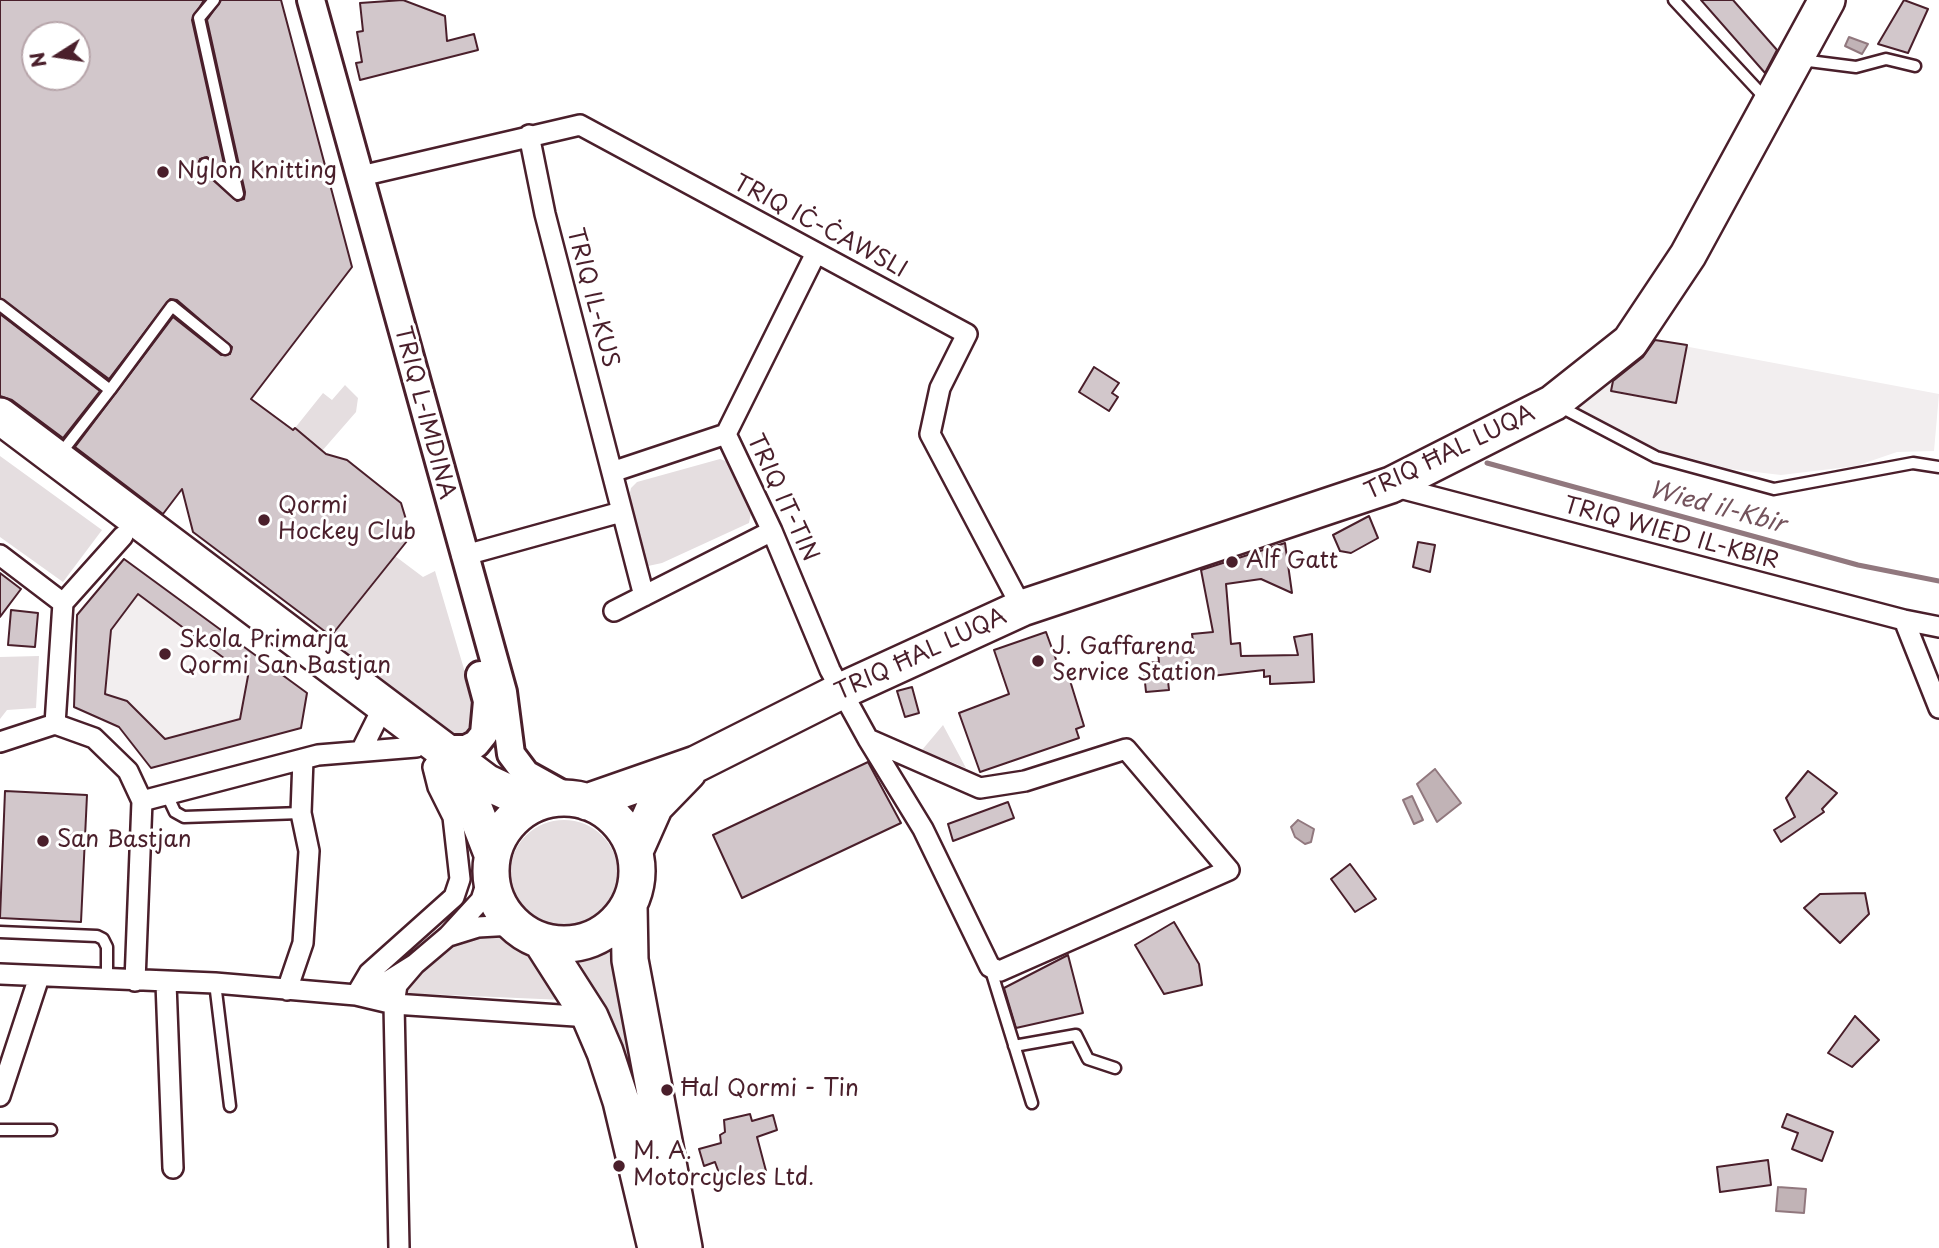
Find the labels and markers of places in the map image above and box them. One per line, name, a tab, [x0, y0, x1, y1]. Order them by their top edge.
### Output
place label: Nylon Knitting	[177, 158, 337, 186]
marker: Nylon Knitting	[155, 164, 171, 180]
place label: Qormi Hockey Club	[278, 493, 416, 547]
marker: Qormi Hockey Club	[256, 512, 272, 528]
place label: Alf Gatt	[1246, 548, 1338, 576]
marker: Alf Gatt	[1224, 554, 1240, 570]
place label: Skola Primarja Qormi San Bastjan	[179, 627, 391, 681]
place label: J. Gaffarena Service Station	[1052, 634, 1216, 688]
marker: Skola Primarja Qormi San Bastjan	[157, 646, 173, 662]
marker: J. Gaffarena Service Station	[1030, 653, 1046, 669]
place label: San Bastjan	[57, 827, 192, 855]
marker: San Bastjan	[35, 833, 51, 849]
place label: Ħal Qormi - Tin	[681, 1076, 859, 1104]
marker: Ħal Qormi - Tin	[659, 1082, 675, 1098]
place label: M. A. Motorcycles Ltd.	[633, 1139, 814, 1193]
marker: M. A. Motorcycles Ltd.	[611, 1158, 627, 1174]

